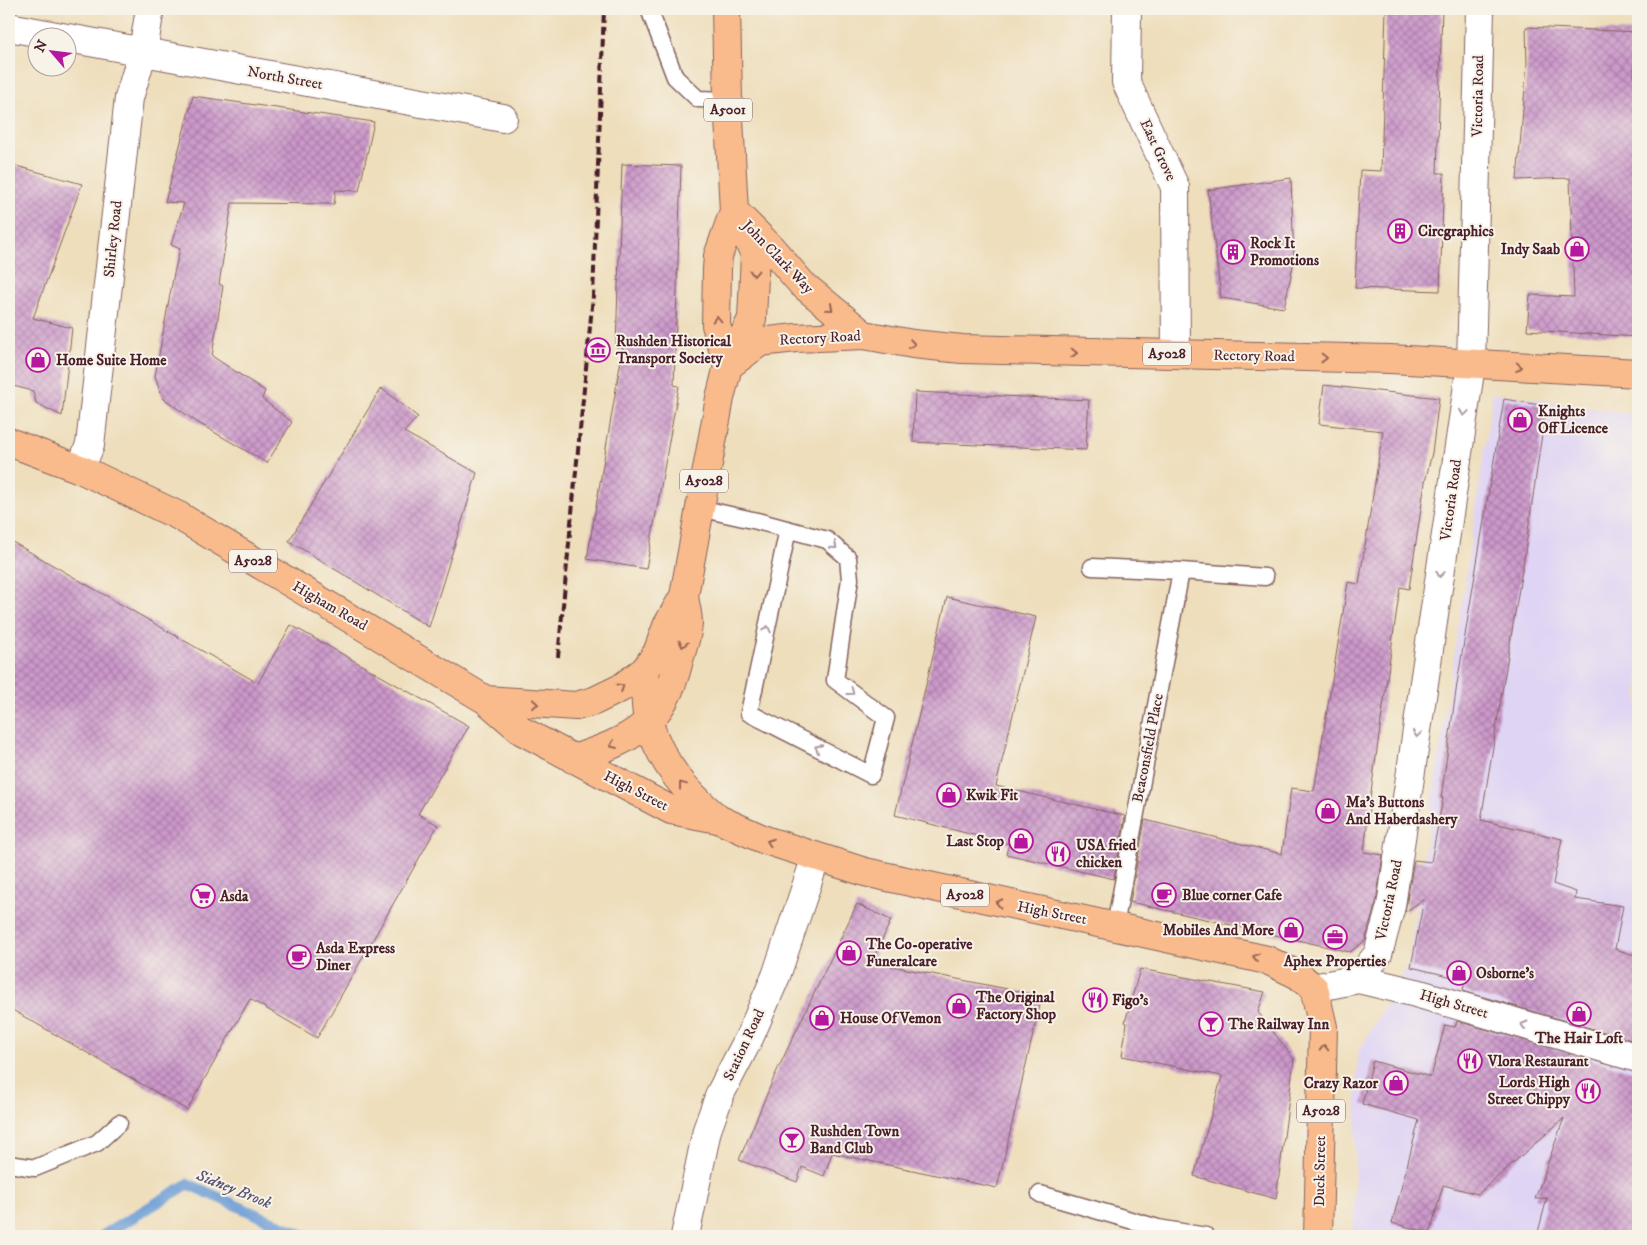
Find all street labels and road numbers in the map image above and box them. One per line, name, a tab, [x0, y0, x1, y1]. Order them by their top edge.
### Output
street label: Victoria Road	[1468, 54, 1488, 138]
street label: North Street	[246, 62, 324, 94]
road number: A5001	[704, 98, 752, 122]
street label: East Grove	[1135, 116, 1181, 184]
street label: Shirley Road	[100, 199, 127, 278]
street label: John Clark Way	[737, 215, 818, 298]
street label: Rectory Road	[779, 326, 862, 350]
road number: A5028	[1143, 342, 1191, 366]
street label: Rectory Road	[1213, 346, 1295, 366]
street label: Victoria Road	[1436, 458, 1466, 543]
road number: A5028	[680, 470, 728, 492]
road number: A5028	[229, 550, 277, 572]
street label: Higham Road	[289, 577, 371, 635]
street label: Beaconsfield Place	[1128, 692, 1168, 804]
street label: High Street	[600, 767, 672, 816]
street label: Victoria Road	[1371, 857, 1407, 943]
road number: A5028	[941, 884, 989, 906]
street label: High Street	[1016, 897, 1089, 929]
street label: High Street	[1418, 985, 1491, 1023]
street label: Station Road	[719, 1006, 769, 1084]
road number: A5028	[1297, 1100, 1345, 1122]
street label: Duck Street	[1310, 1135, 1330, 1207]

